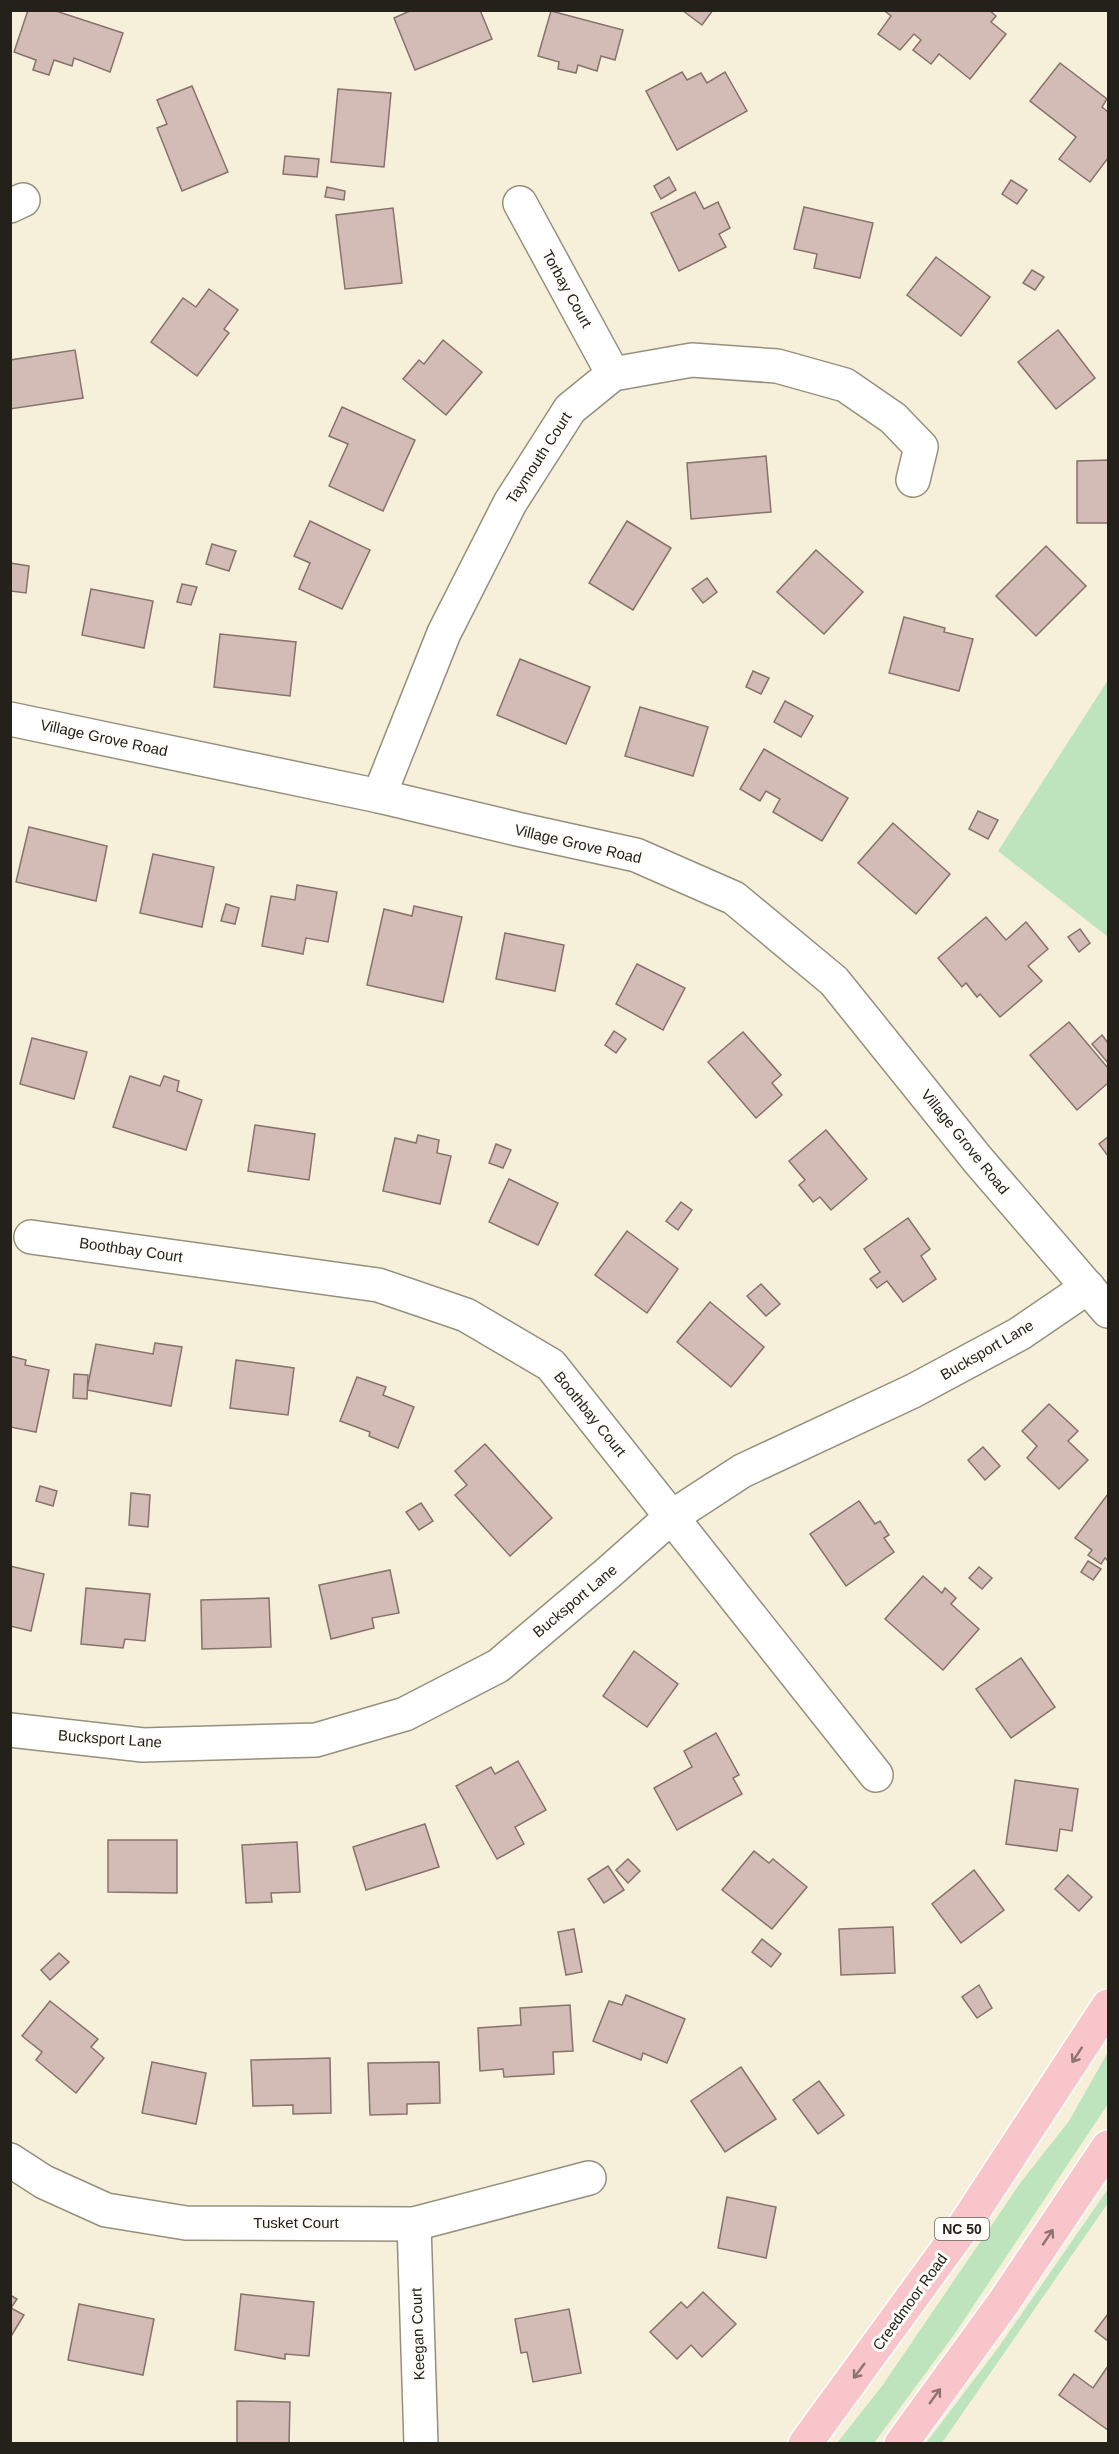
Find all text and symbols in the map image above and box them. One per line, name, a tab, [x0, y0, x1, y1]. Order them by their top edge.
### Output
street label: Torbay Court	[539, 247, 596, 331]
street label: Taymouth Court	[503, 408, 575, 507]
street label: Village Grove Road	[39, 716, 169, 759]
street label: Village Grove Road	[513, 821, 643, 866]
street label: Village Grove Road	[918, 1086, 1013, 1197]
street label: Boothbay Court	[78, 1234, 185, 1265]
street label: Bucksport Lane	[937, 1316, 1036, 1383]
street label: Boothbay Court	[551, 1368, 630, 1460]
street label: Bucksport Lane	[529, 1561, 620, 1641]
street label: Bucksport Lane	[57, 1726, 163, 1751]
one-way arrow	[1071, 2046, 1083, 2063]
street label: Tusket Court	[253, 2214, 339, 2231]
road number: NC 50	[935, 2218, 989, 2240]
one-way arrow	[1042, 2229, 1054, 2246]
street label: Creedmoor Road	[869, 2250, 950, 2353]
street label: Keegan Court	[407, 2287, 428, 2381]
one-way arrow	[853, 2363, 865, 2379]
one-way arrow	[929, 2389, 941, 2405]

